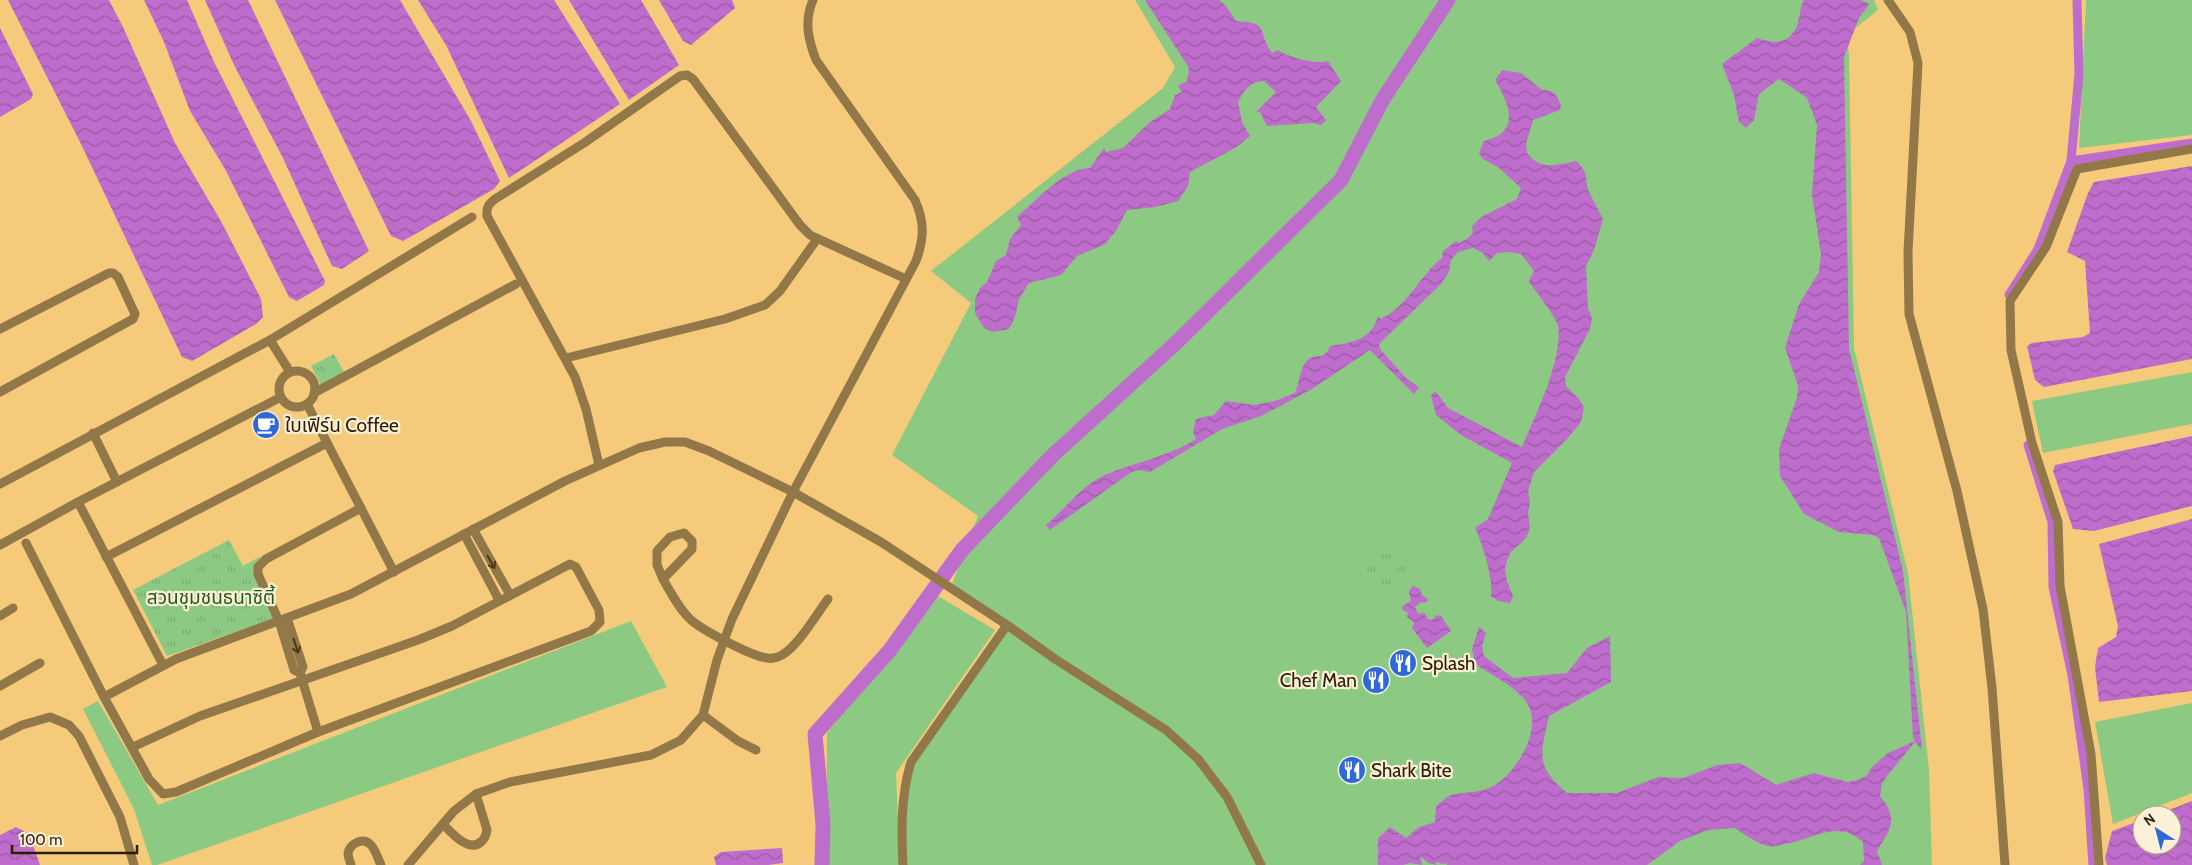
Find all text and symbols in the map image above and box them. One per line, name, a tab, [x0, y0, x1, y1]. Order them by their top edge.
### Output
cafe icon: ใบเฟิร์น Coffee	[251, 410, 281, 440]
place label: ใบเฟิร์น Coffee	[285, 414, 399, 437]
one-way arrow	[487, 554, 497, 569]
park label: สวนชุมชนธนาซิตี้	[147, 584, 275, 609]
one-way arrow	[291, 638, 301, 654]
restaurant icon: Splash	[1388, 648, 1418, 678]
place label: Splash	[1422, 652, 1475, 675]
restaurant icon: Chef Man	[1361, 665, 1391, 695]
place label: Chef Man	[1280, 669, 1357, 692]
restaurant icon: Shark Bite	[1337, 755, 1367, 785]
place label: Shark Bite	[1371, 759, 1452, 782]
north arrow	[2132, 805, 2182, 855]
text: N	[2140, 809, 2159, 830]
scale bar	[12, 822, 138, 854]
text: 100 m	[20, 831, 62, 849]

